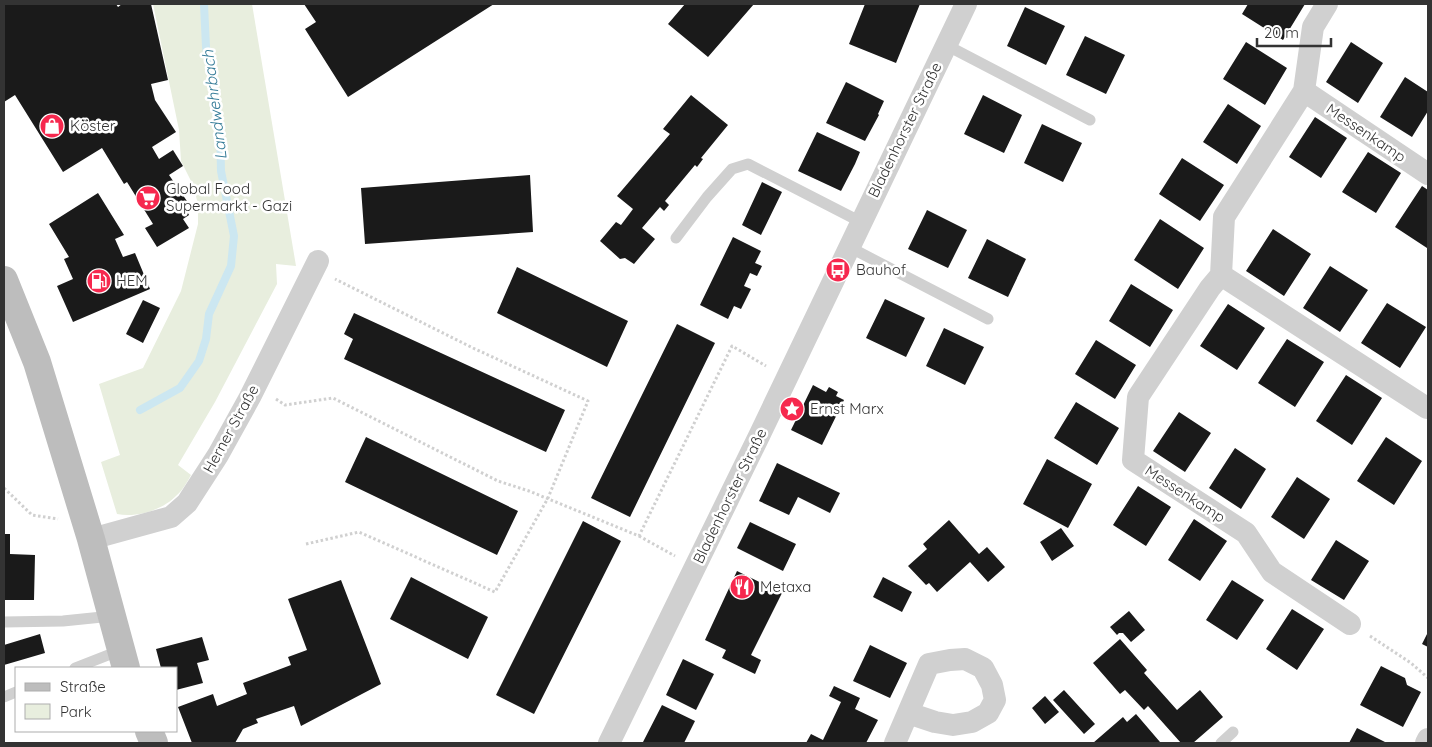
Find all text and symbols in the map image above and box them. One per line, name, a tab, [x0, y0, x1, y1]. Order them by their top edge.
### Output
scale bar	[1257, 15, 1331, 47]
text: 20 m	[1264, 23, 1299, 42]
water label: Landwehrbach	[197, 48, 231, 161]
street label: Bladenhorster Straße	[864, 59, 946, 200]
street label: Messenkamp	[1323, 99, 1410, 166]
shop icon: Köster	[39, 113, 65, 139]
place label: Köster	[70, 116, 116, 135]
place label: Global Food Supermarkt - Gazi	[166, 179, 292, 215]
supermarket icon: Global Food Supermarkt - Gazi	[135, 185, 161, 211]
bus stop icon: Bauhof	[825, 257, 851, 283]
place label: Bauhof	[856, 260, 907, 279]
fuel station icon: HEM	[86, 268, 112, 294]
place label: HEM	[116, 271, 148, 290]
street label: Herner Straße	[199, 381, 263, 476]
place icon: Ernst Marx	[779, 396, 805, 422]
place label: Ernst Marx	[810, 399, 884, 418]
street label: Bladenhorster Straße	[689, 425, 771, 566]
street label: Messenkamp	[1142, 461, 1229, 527]
restaurant icon: Metaxa	[729, 574, 755, 600]
place label: Metaxa	[760, 577, 811, 596]
legend	[15, 667, 178, 732]
text: Straße	[60, 677, 106, 696]
text: Park	[60, 702, 92, 721]

